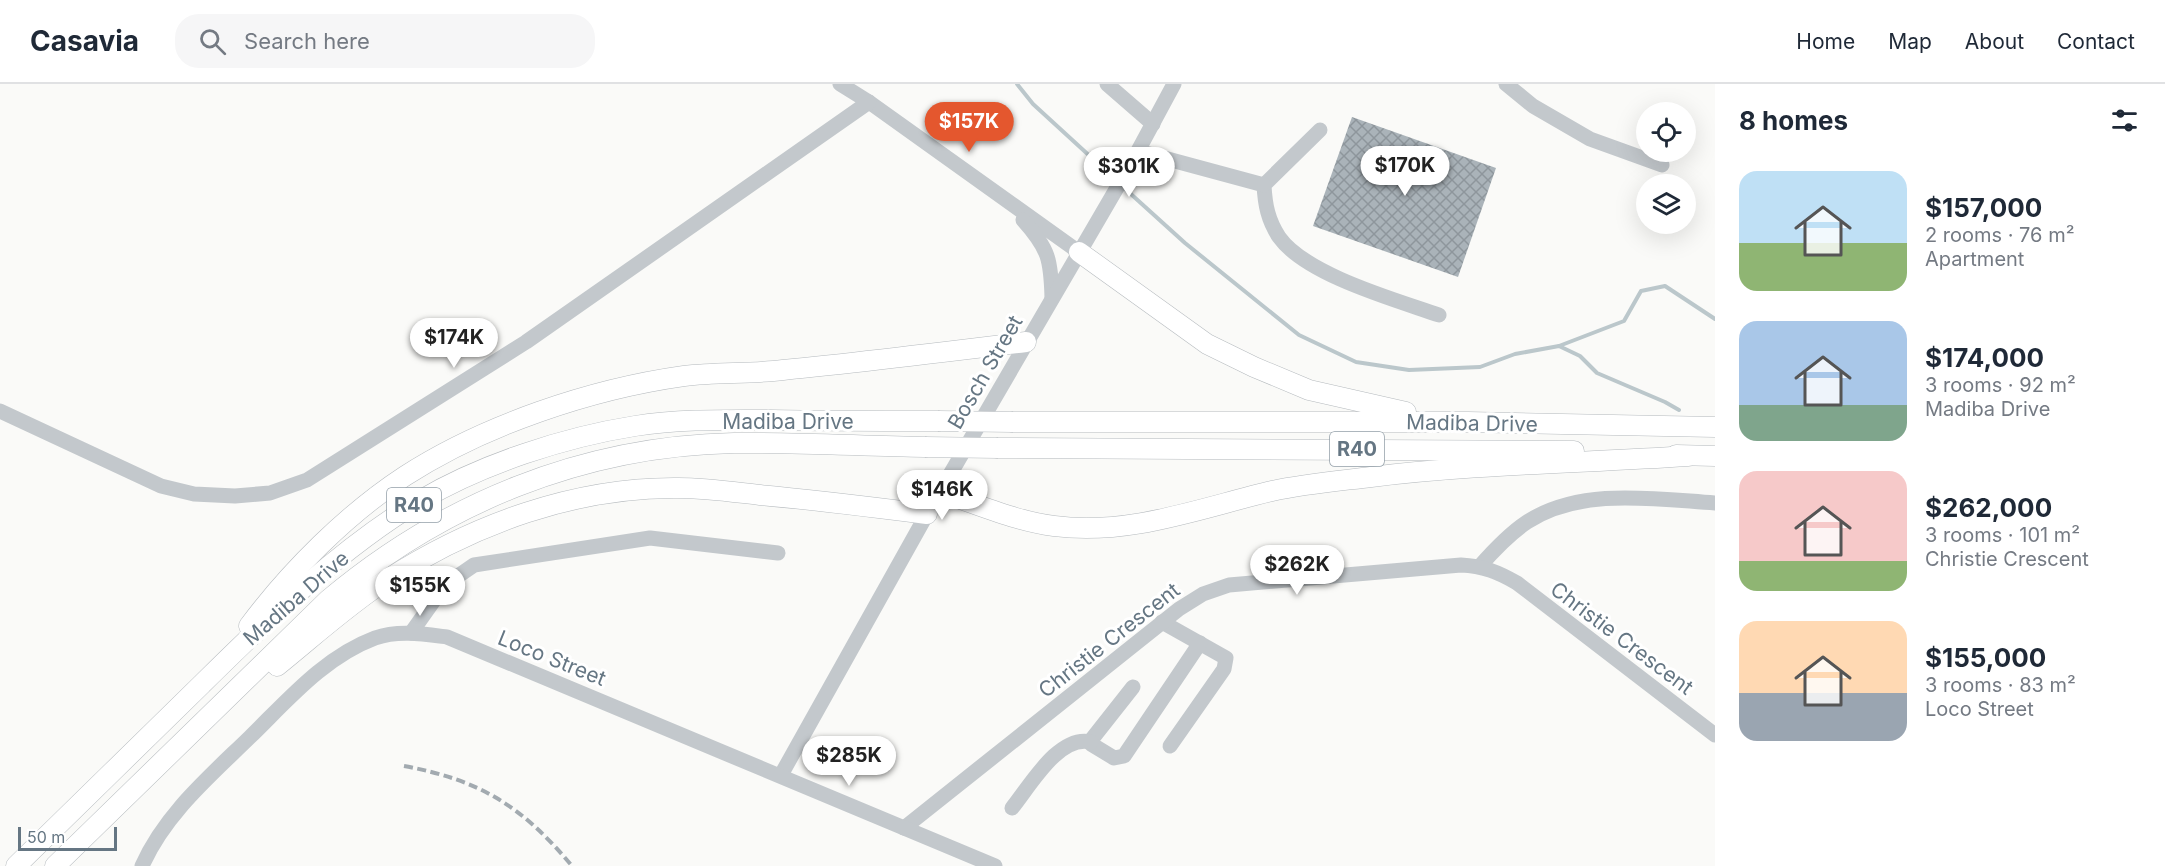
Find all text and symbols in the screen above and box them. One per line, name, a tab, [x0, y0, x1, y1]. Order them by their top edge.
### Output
search box	[175, 14, 595, 68]
text: Casavia	[30, 24, 139, 58]
icon: search	[196, 25, 229, 58]
text: Search here	[244, 28, 370, 54]
text: Home	[1796, 29, 1855, 54]
text: Map	[1888, 29, 1932, 54]
text: About	[1965, 29, 2024, 54]
text: Contact	[2057, 29, 2135, 54]
pin: $157K	[927, 102, 1011, 153]
map controls	[1636, 102, 1696, 234]
button: locate	[1636, 102, 1696, 162]
icon: filters	[2108, 104, 2141, 137]
text: 8 homes	[1739, 105, 1848, 136]
text: $157K	[939, 109, 999, 133]
pin: $170K	[1363, 146, 1447, 197]
pin: $301K	[1087, 147, 1171, 198]
text: $170K	[1375, 153, 1435, 177]
text: $301K	[1098, 154, 1160, 178]
button: layers	[1636, 174, 1696, 234]
text: $157,000	[1925, 192, 2042, 223]
icon: home	[1787, 195, 1859, 267]
text: 2 rooms · 76 m²	[1925, 223, 2074, 247]
text: Apartment	[1925, 247, 2024, 271]
street label: Bosch Street	[942, 311, 1028, 433]
pin: $174K	[412, 318, 496, 369]
text: $174K	[424, 325, 484, 349]
text: $174,000	[1925, 342, 2044, 373]
icon: home	[1787, 345, 1859, 417]
text: 3 rooms · 92 m²	[1925, 373, 2076, 397]
text: Madiba Drive	[1925, 397, 2050, 421]
street label: Madiba Drive	[722, 409, 854, 434]
street label: Madiba Drive	[1406, 409, 1538, 437]
road number: R40	[1330, 432, 1384, 466]
pin: $146K	[900, 470, 984, 521]
text: $146K	[911, 477, 973, 501]
road number: R40	[387, 488, 441, 522]
text: $262,000	[1925, 492, 2052, 523]
icon: home	[1787, 495, 1859, 567]
text: 3 rooms · 101 m²	[1925, 523, 2080, 547]
street label: Madiba Drive	[238, 545, 354, 651]
pin: $262K	[1255, 545, 1339, 596]
text: Christie Crescent	[1925, 547, 2089, 571]
text: $262K	[1264, 552, 1330, 576]
pin: $155K	[378, 566, 462, 617]
text: $155K	[389, 573, 451, 597]
street label: Christie Crescent	[1546, 576, 1698, 700]
street label: Christie Crescent	[1034, 577, 1185, 703]
street label: Loco Street	[494, 625, 610, 691]
text: $155,000	[1925, 642, 2046, 673]
icon: home	[1787, 645, 1859, 717]
text: 3 rooms · 83 m²	[1925, 673, 2076, 697]
text: Loco Street	[1925, 697, 2034, 721]
pin: $285K	[807, 736, 891, 787]
text: $285K	[816, 743, 882, 767]
scale bar	[18, 824, 117, 852]
text: 50 m	[27, 827, 65, 847]

